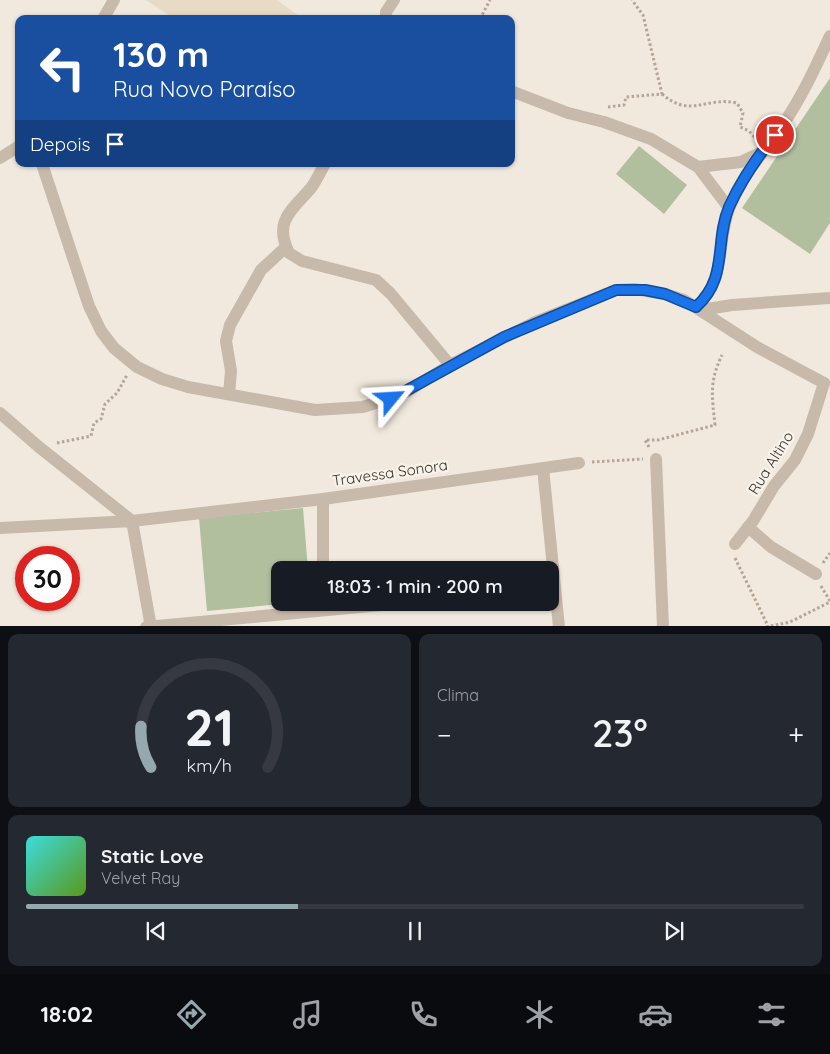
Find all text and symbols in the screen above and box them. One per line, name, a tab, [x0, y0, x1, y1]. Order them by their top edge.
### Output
text: 130 m	[113, 32, 209, 76]
icon: left	[30, 35, 95, 100]
text: Rua Novo Paraíso	[113, 75, 296, 103]
pin	[754, 114, 796, 156]
icon: arrive	[761, 121, 789, 149]
icon: arrive	[101, 130, 129, 158]
text: Depois	[30, 132, 91, 156]
position arrow	[364, 372, 416, 424]
street label: Rua Altino	[744, 428, 797, 498]
street label: Travessa Sonora	[331, 455, 449, 490]
speed limit sign: 30	[15, 546, 80, 611]
text: 18:03 · 1 min · 200 m	[327, 574, 503, 598]
text: Clima	[437, 685, 479, 705]
text: 21	[185, 694, 234, 759]
text: 23°	[592, 709, 648, 757]
text: −	[437, 717, 452, 752]
text: +	[788, 717, 804, 752]
text: km/h	[187, 754, 232, 776]
text: Static Love	[101, 844, 204, 868]
text: Velvet Ray	[101, 868, 180, 888]
icon: previous	[142, 917, 170, 945]
icon: pause	[401, 917, 429, 945]
icon: next	[660, 917, 688, 945]
icon: directions	[174, 997, 209, 1032]
icon: music	[290, 997, 325, 1032]
icon: phone	[406, 997, 441, 1032]
icon: climate	[522, 997, 557, 1032]
icon: car	[638, 997, 673, 1032]
icon: filters	[754, 997, 789, 1032]
text: 18:02	[41, 1000, 93, 1028]

